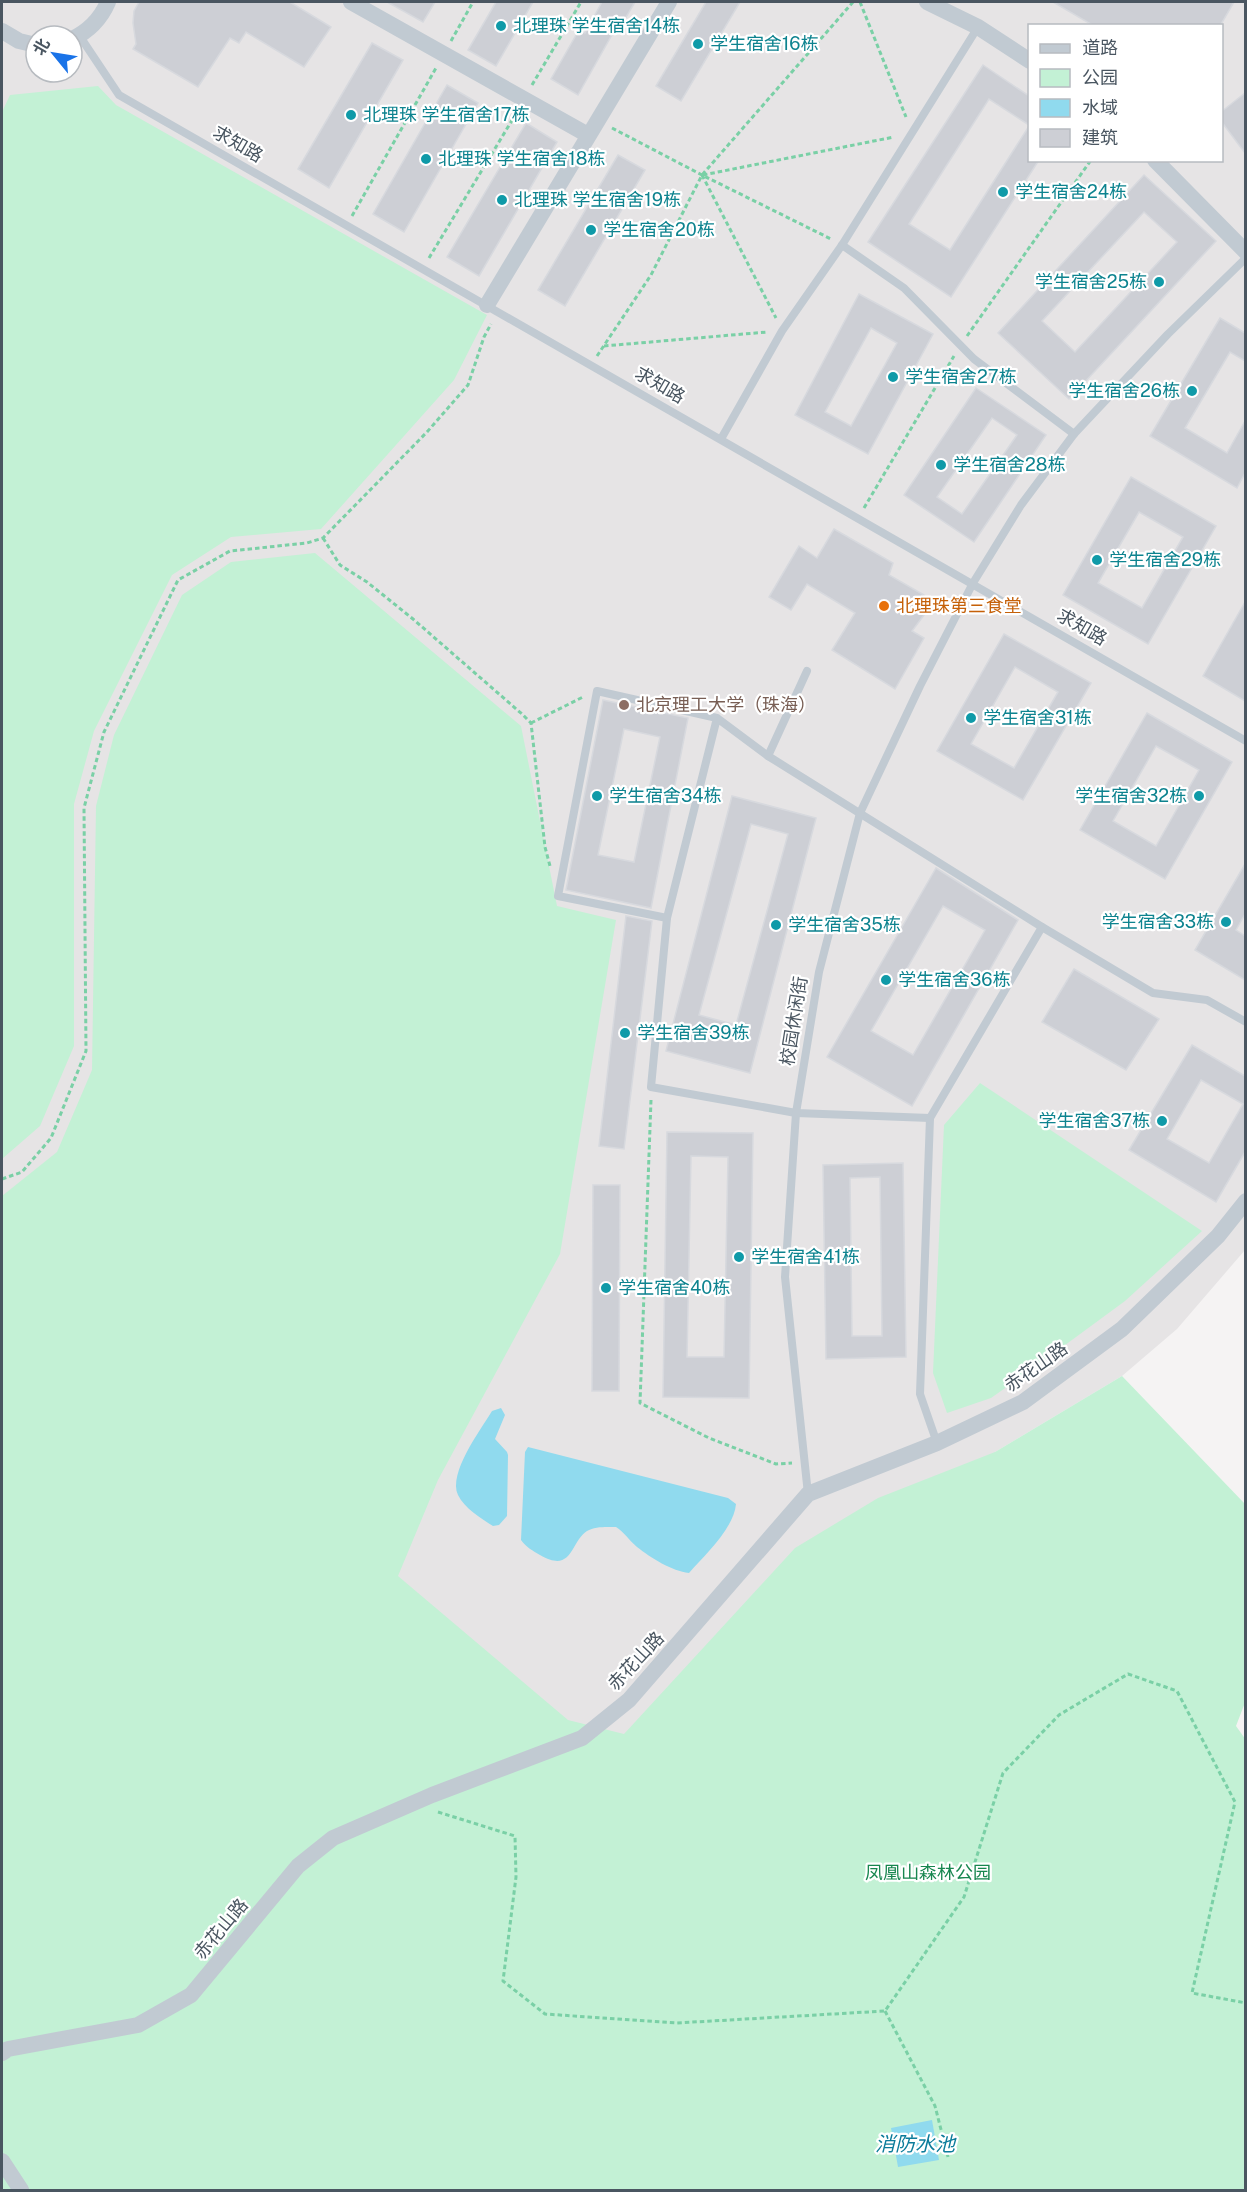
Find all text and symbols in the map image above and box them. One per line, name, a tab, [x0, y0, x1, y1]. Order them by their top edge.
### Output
place label: 北理珠 学生宿舍14栋	[513, 15, 680, 36]
marker: 北理珠 学生宿舍14栋	[494, 19, 508, 33]
north arrow	[24, 24, 84, 84]
legend	[1028, 24, 1223, 162]
place label: 学生宿舍16栋	[710, 33, 819, 54]
text: 北	[29, 35, 54, 58]
marker: 学生宿舍16栋	[691, 37, 705, 51]
text: 道路	[1082, 37, 1118, 58]
text: 公园	[1082, 67, 1118, 88]
text: 水域	[1082, 97, 1118, 118]
place label: 北理珠 学生宿舍17栋	[363, 104, 530, 125]
marker: 北理珠 学生宿舍17栋	[344, 108, 358, 122]
street label: 求知路	[210, 121, 267, 166]
text: 建筑	[1082, 127, 1118, 148]
place label: 北理珠 学生宿舍18栋	[438, 148, 605, 169]
marker: 北理珠 学生宿舍18栋	[419, 152, 433, 166]
place label: 学生宿舍24栋	[1015, 181, 1127, 202]
marker: 学生宿舍24栋	[996, 185, 1010, 199]
place label: 北理珠 学生宿舍19栋	[514, 189, 681, 210]
marker: 北理珠 学生宿舍19栋	[495, 193, 509, 207]
place label: 学生宿舍20栋	[603, 219, 715, 240]
marker: 学生宿舍20栋	[584, 223, 598, 237]
place label: 学生宿舍25栋	[1035, 271, 1147, 292]
marker: 学生宿舍25栋	[1152, 275, 1166, 289]
street label: 求知路	[632, 362, 689, 407]
place label: 学生宿舍27栋	[905, 366, 1017, 387]
marker: 学生宿舍27栋	[886, 370, 900, 384]
place label: 学生宿舍26栋	[1068, 380, 1180, 401]
marker: 学生宿舍26栋	[1185, 384, 1199, 398]
place label: 学生宿舍28栋	[953, 454, 1065, 475]
marker: 学生宿舍28栋	[934, 458, 948, 472]
place label: 学生宿舍29栋	[1109, 549, 1221, 570]
marker: 学生宿舍29栋	[1090, 553, 1104, 567]
place label: 北理珠第三食堂	[896, 595, 1022, 616]
marker: 北理珠第三食堂	[877, 599, 891, 613]
street label: 求知路	[1054, 604, 1111, 649]
place label: 北京理工大学（珠海）	[636, 694, 816, 715]
marker: 北京理工大学（珠海）	[617, 698, 631, 712]
place label: 学生宿舍31栋	[983, 707, 1092, 728]
marker: 学生宿舍31栋	[964, 711, 978, 725]
place label: 学生宿舍34栋	[609, 785, 722, 806]
place label: 学生宿舍32栋	[1075, 785, 1187, 806]
marker: 学生宿舍34栋	[590, 789, 604, 803]
marker: 学生宿舍32栋	[1192, 789, 1206, 803]
place label: 学生宿舍33栋	[1101, 911, 1214, 932]
place label: 学生宿舍35栋	[788, 914, 901, 935]
marker: 学生宿舍33栋	[1219, 915, 1233, 929]
marker: 学生宿舍35栋	[769, 918, 783, 932]
place label: 学生宿舍36栋	[898, 969, 1010, 990]
marker: 学生宿舍36栋	[879, 973, 893, 987]
street label: 校园休闲街	[776, 975, 811, 1067]
place label: 学生宿舍39栋	[637, 1022, 749, 1043]
marker: 学生宿舍39栋	[618, 1026, 632, 1040]
place label: 学生宿舍37栋	[1038, 1110, 1150, 1131]
marker: 学生宿舍37栋	[1155, 1114, 1169, 1128]
place label: 学生宿舍41栋	[751, 1246, 860, 1267]
marker: 学生宿舍41栋	[732, 1250, 746, 1264]
place label: 学生宿舍40栋	[618, 1277, 730, 1298]
marker: 学生宿舍40栋	[599, 1281, 613, 1295]
street label: 赤花山路	[1000, 1337, 1071, 1396]
street label: 赤花山路	[603, 1627, 668, 1694]
park label: 凤凰山森林公园	[865, 1862, 991, 1883]
street label: 赤花山路	[189, 1894, 252, 1963]
water label: 消防水池	[875, 2132, 957, 2156]

